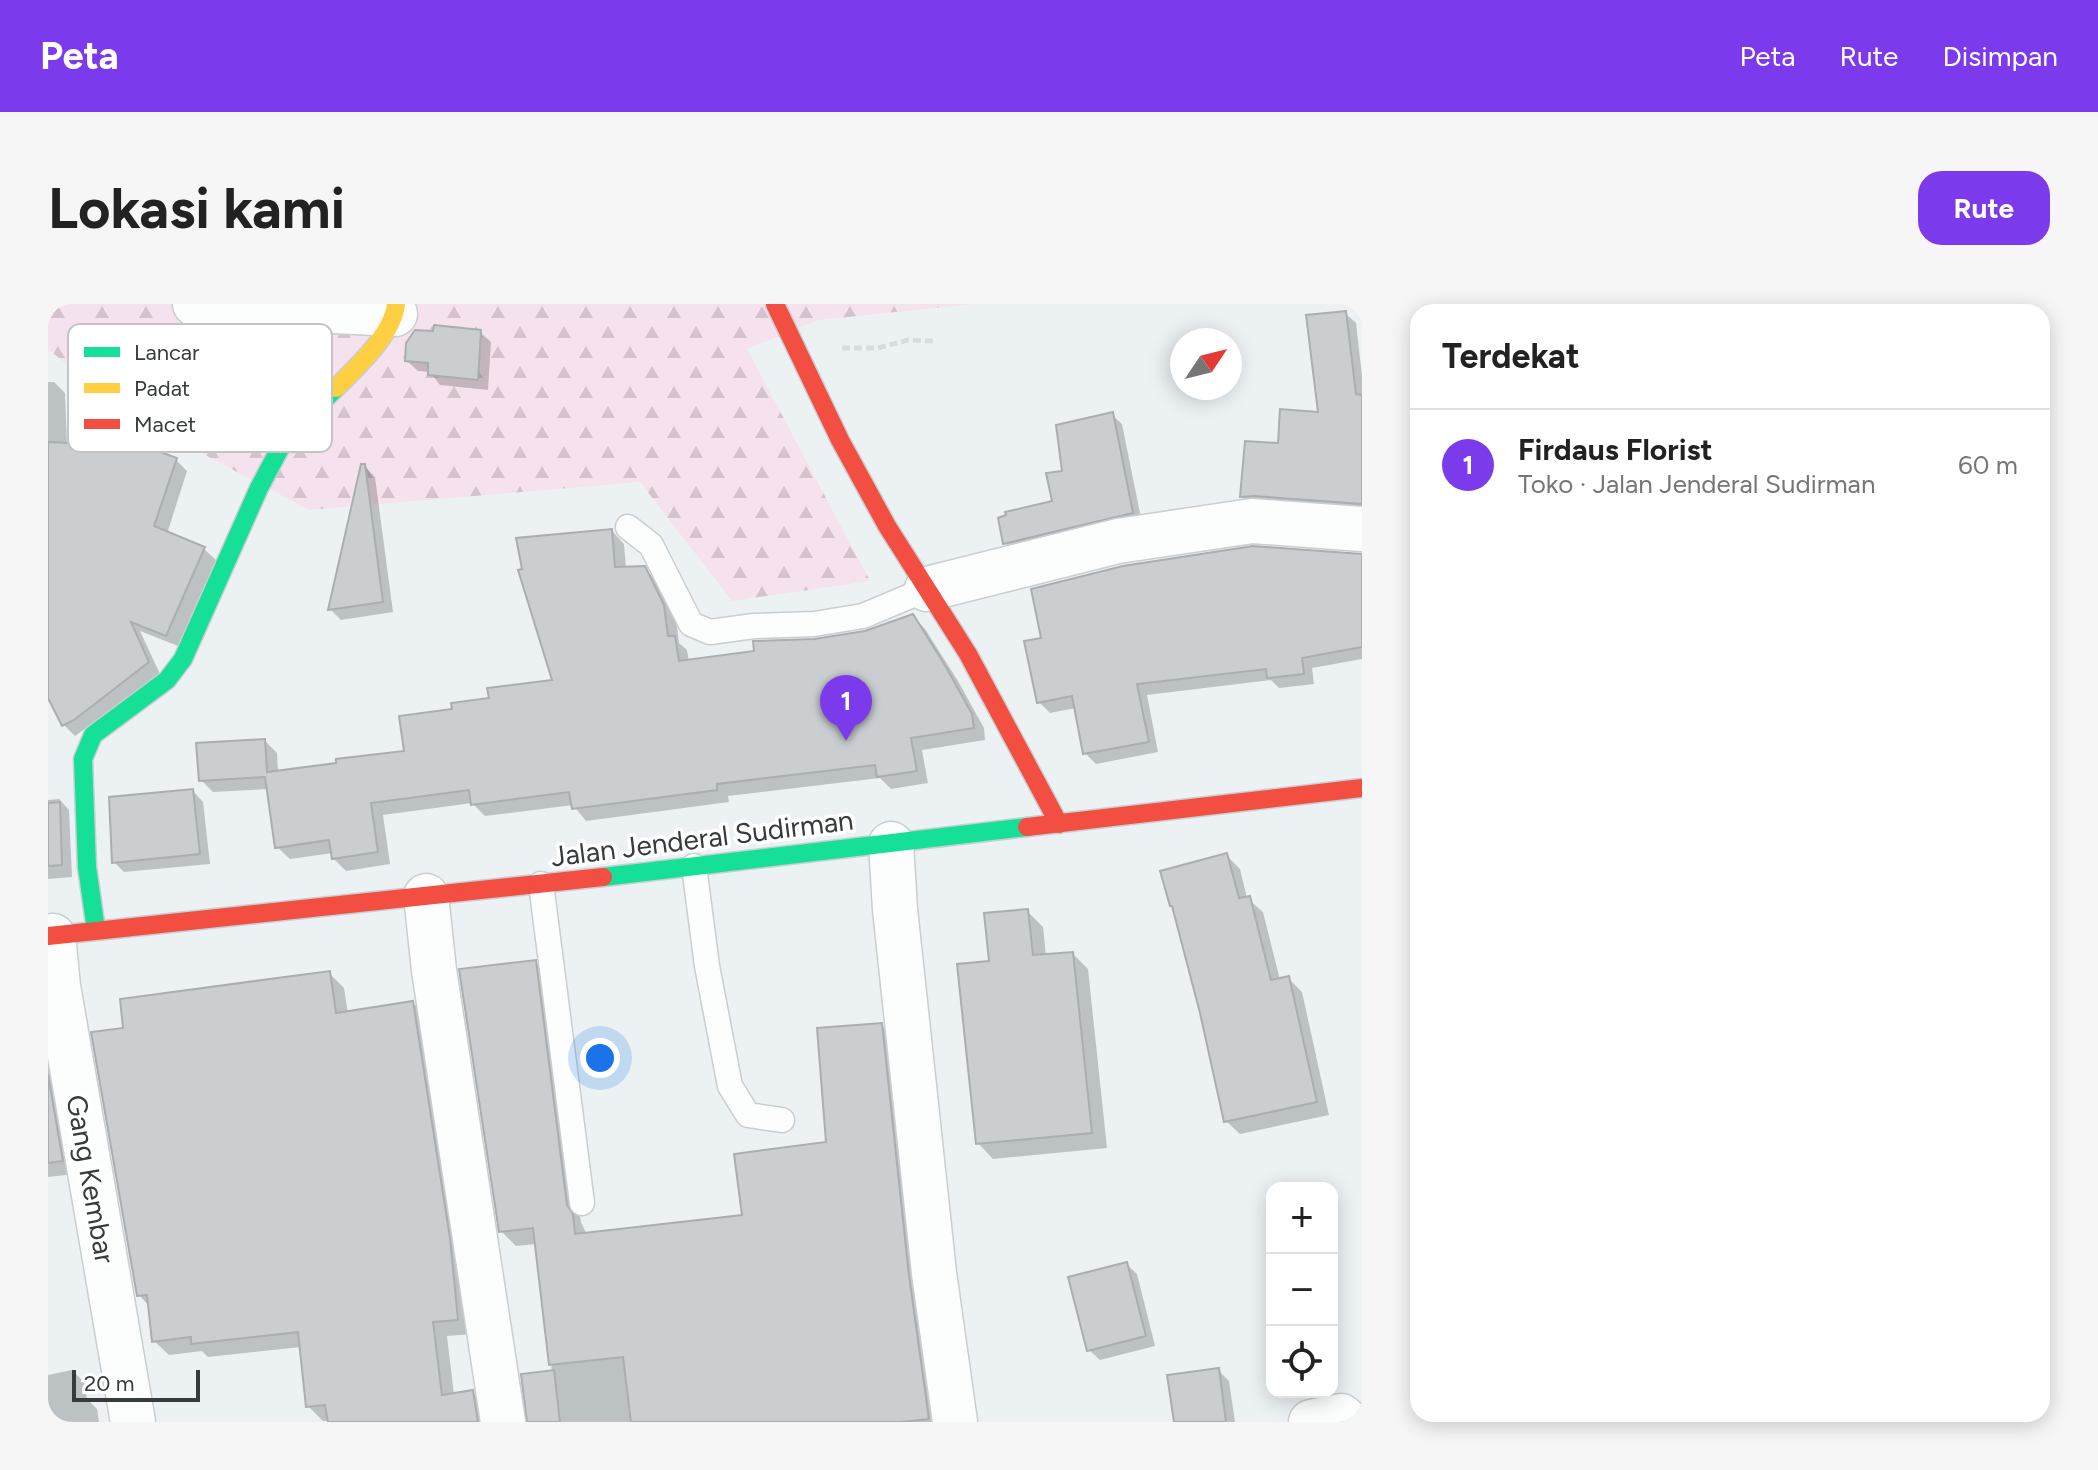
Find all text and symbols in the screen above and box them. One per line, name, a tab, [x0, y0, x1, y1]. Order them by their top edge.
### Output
text: Peta	[40, 33, 119, 79]
text: Peta	[1739, 39, 1795, 73]
text: Rute	[1839, 39, 1898, 73]
text: Disimpan	[1942, 39, 2058, 73]
button: Rute	[1918, 171, 2050, 245]
text: Lokasi kami	[48, 175, 345, 242]
legend	[68, 324, 332, 452]
north arrow	[1170, 328, 1242, 400]
text: Terdekat	[1442, 336, 1580, 377]
text: Lancar	[134, 339, 200, 366]
text: Padat	[134, 375, 190, 402]
text: Macet	[134, 411, 196, 438]
text: Firdaus Florist	[1518, 431, 1713, 468]
text: 1	[1463, 449, 1473, 481]
text: 60 m	[1958, 449, 2018, 481]
text: Toko · Jalan Jenderal Sudirman	[1518, 468, 1875, 500]
pin: 1	[820, 675, 872, 741]
street label: Jalan Jenderal Sudirman	[549, 803, 855, 873]
your location	[580, 1038, 620, 1078]
street label: Gang Kembar	[59, 1092, 123, 1267]
map controls	[1266, 1182, 1338, 1398]
button: +	[1266, 1182, 1338, 1254]
button: −	[1266, 1254, 1338, 1326]
button: locate	[1266, 1326, 1338, 1398]
scale bar	[72, 1366, 200, 1402]
text: 20 m	[84, 1370, 135, 1397]

